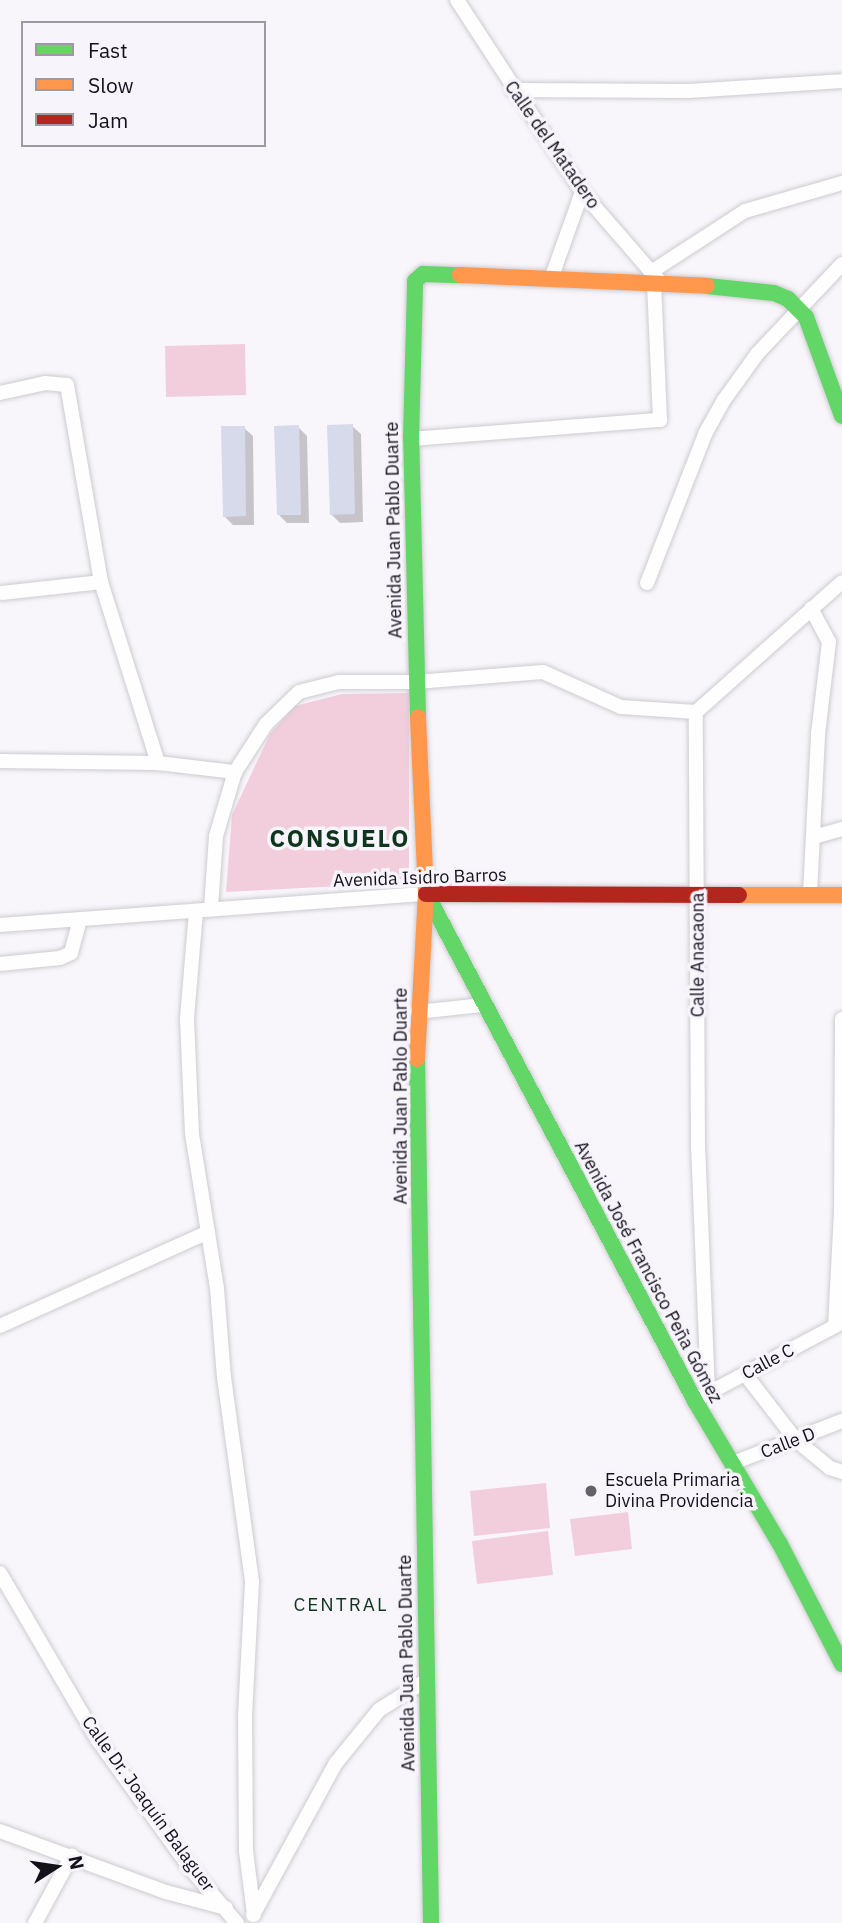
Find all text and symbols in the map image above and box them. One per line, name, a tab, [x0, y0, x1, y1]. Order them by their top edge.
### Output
legend	[21, 21, 266, 147]
text: Fast	[88, 36, 128, 64]
text: Slow	[88, 71, 134, 99]
street label: Calle del Matadero	[500, 77, 604, 213]
text: Jam	[88, 106, 128, 134]
street label: Avenida Juan Pablo Duarte	[381, 421, 407, 639]
district label: CONSUELO	[271, 825, 409, 853]
street label: Avenida Isidro Barros	[333, 864, 507, 892]
street label: Calle Anacaona	[687, 893, 709, 1017]
street label: Avenida Juan Pablo Duarte	[390, 987, 412, 1205]
street label: Avenida José Francisco Peña Gómez	[570, 1137, 726, 1407]
street label: Calle C	[738, 1339, 798, 1385]
street label: Calle D	[758, 1423, 818, 1463]
place label: Escuela Primaria Divina Providencia	[605, 1470, 753, 1512]
marker: Escuela Primaria Divina Providencia	[583, 1483, 599, 1499]
street label: Avenida Juan Pablo Duarte	[394, 1554, 420, 1772]
district label: CENTRAL	[294, 1594, 388, 1616]
street label: Calle Dr. Joaquín Balaguer	[77, 1712, 219, 1896]
north arrow	[21, 1832, 91, 1902]
text: N	[63, 1853, 90, 1872]

